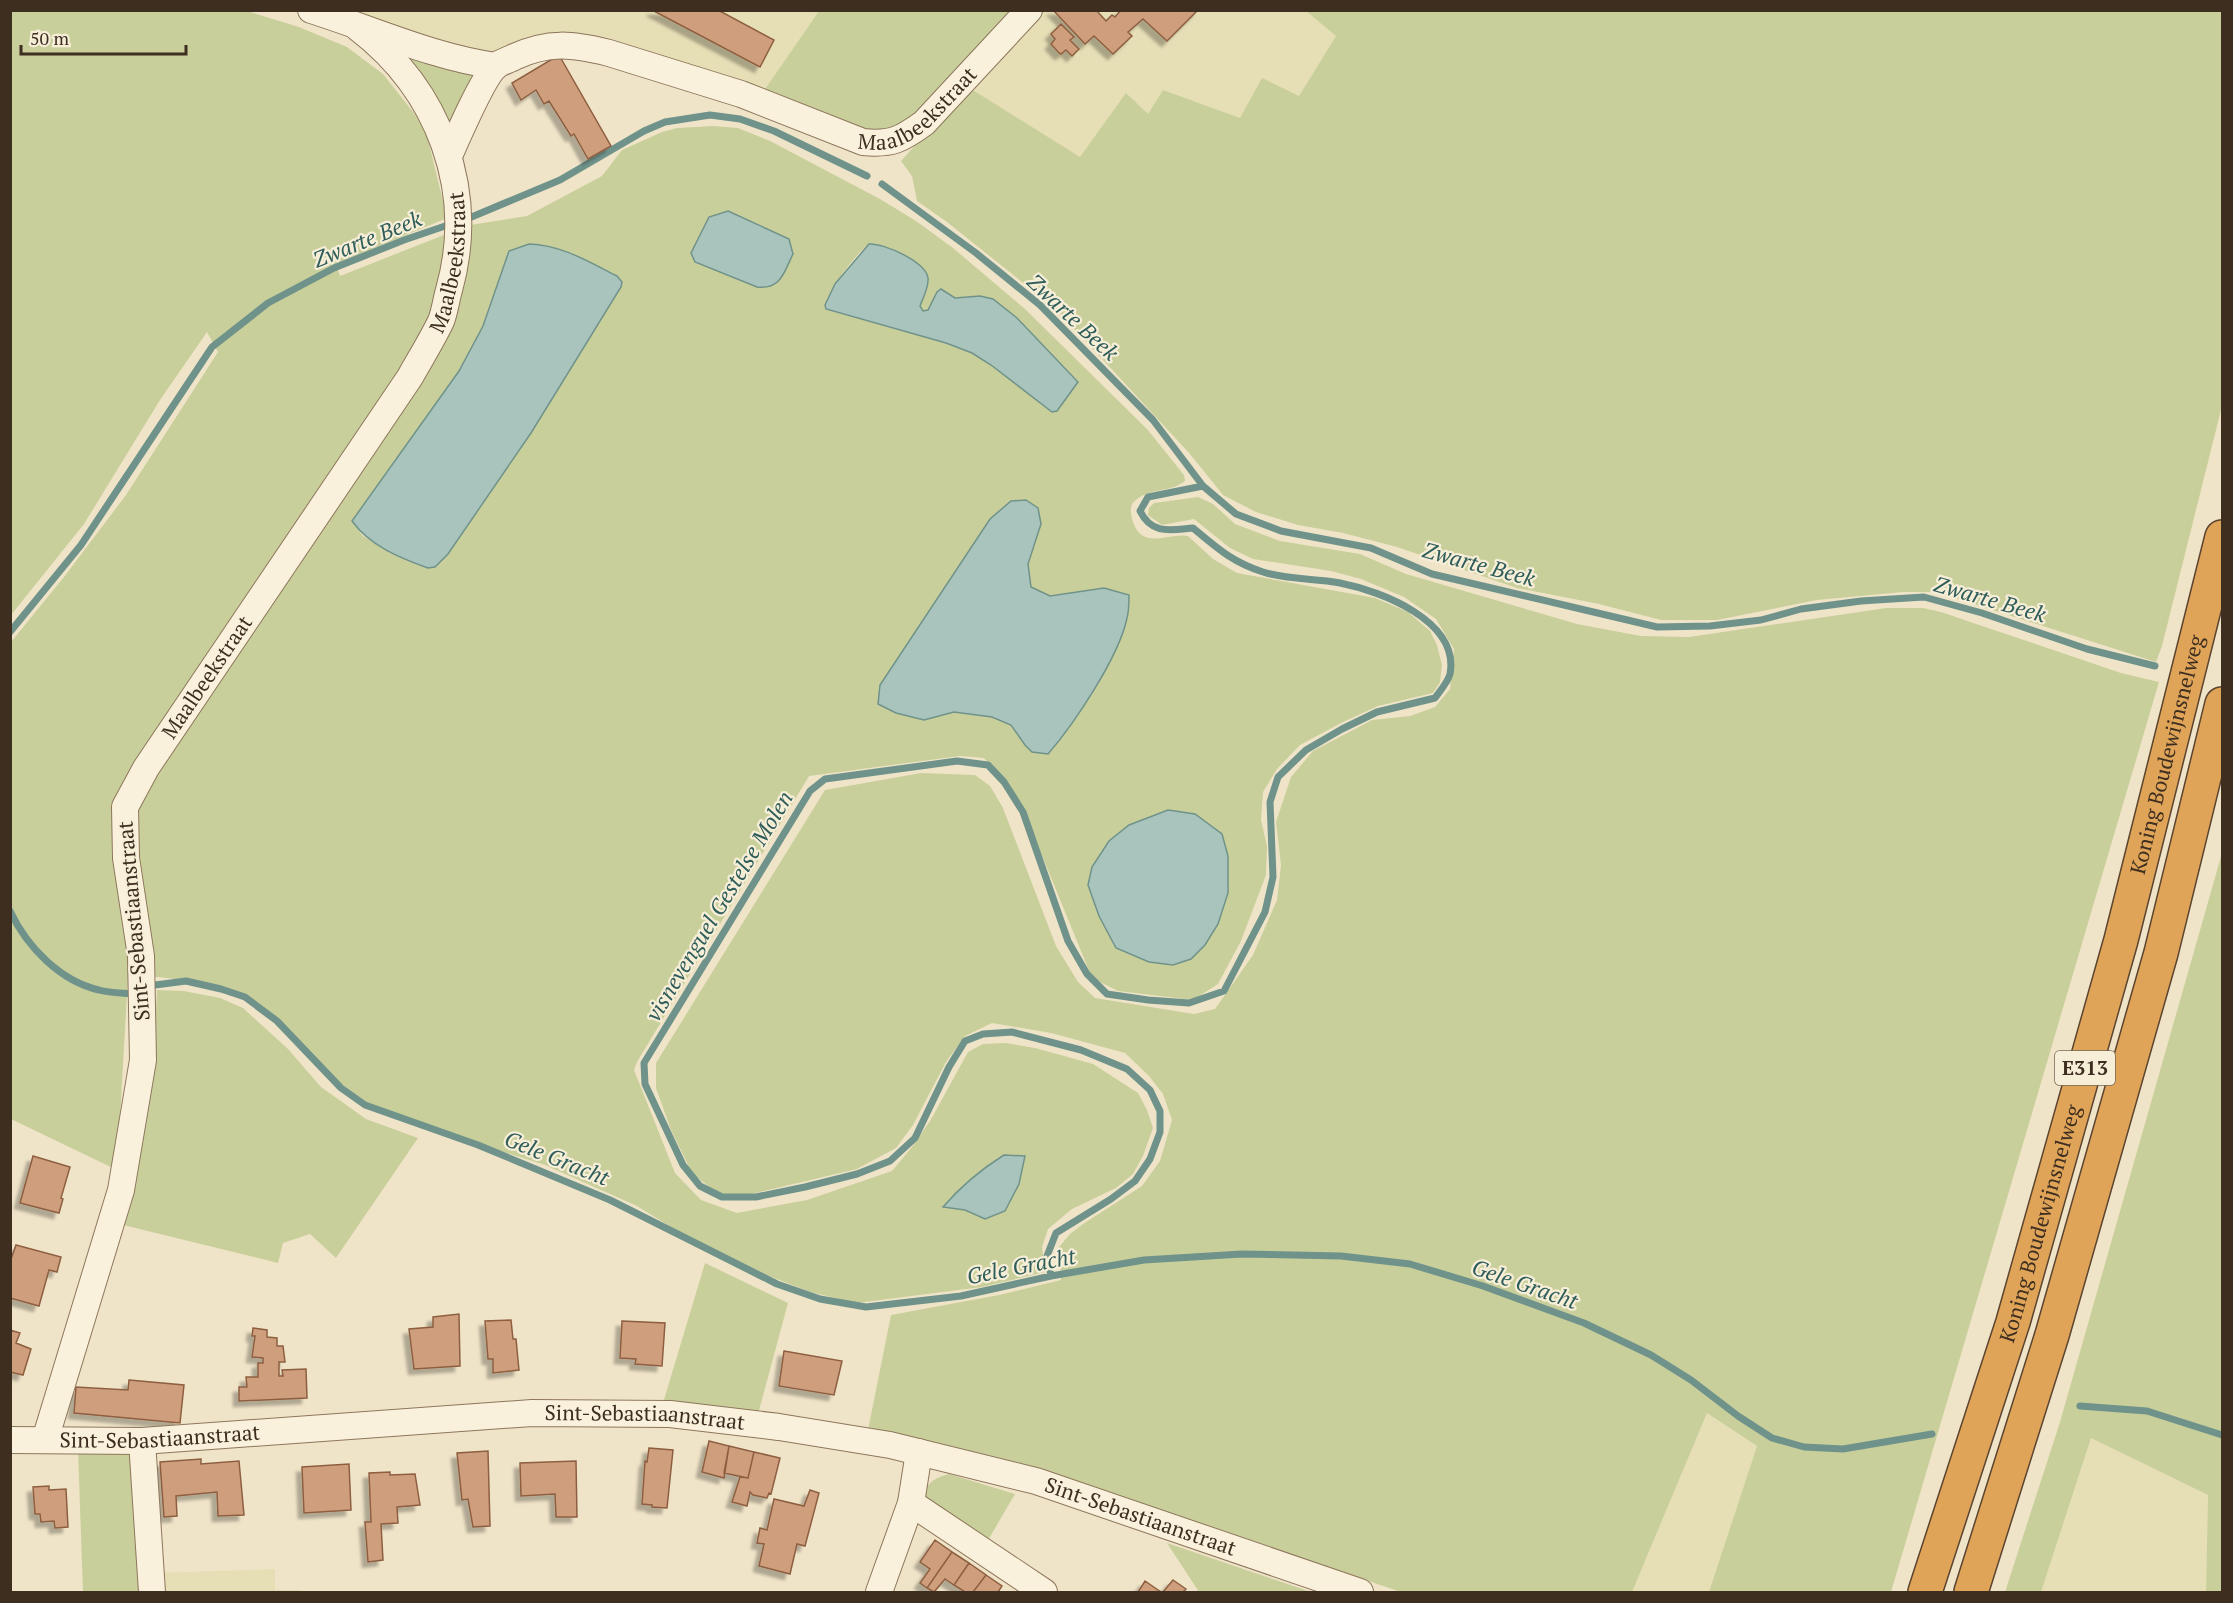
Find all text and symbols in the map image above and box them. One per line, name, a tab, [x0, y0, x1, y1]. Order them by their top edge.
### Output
scale bar	[21, 18, 186, 56]
text: 50 m	[30, 26, 70, 50]
street label: Maalbeekstraat	[857, 60, 982, 156]
street label: Maalbeekstraat	[422, 190, 471, 337]
water label: Zwarte Beek	[308, 203, 426, 274]
water label: Zwarte Beek	[1021, 267, 1126, 367]
water label: Zwarte Beek	[1420, 535, 1539, 593]
water label: Zwarte Beek	[1931, 569, 2050, 628]
street label: Maalbeekstraat	[155, 609, 258, 744]
street label: Koning Boudewijnsnelweg	[2123, 631, 2210, 877]
water label: visnevenguel Gestelse Molen	[638, 785, 799, 1026]
street label: Sint-Sebastiaanstraat	[110, 820, 156, 1022]
road number: E313	[2055, 1051, 2115, 1085]
street label: Koning Boudewijnsnelweg	[1992, 1101, 2087, 1346]
water label: Gele Gracht	[501, 1123, 614, 1192]
water label: Gele Gracht	[964, 1241, 1078, 1290]
water label: Gele Gracht	[1468, 1252, 1583, 1315]
street label: Sint-Sebastiaanstraat	[545, 1398, 747, 1436]
street label: Sint-Sebastiaanstraat	[60, 1418, 261, 1454]
street label: Sint-Sebastiaanstraat	[1041, 1470, 1240, 1562]

